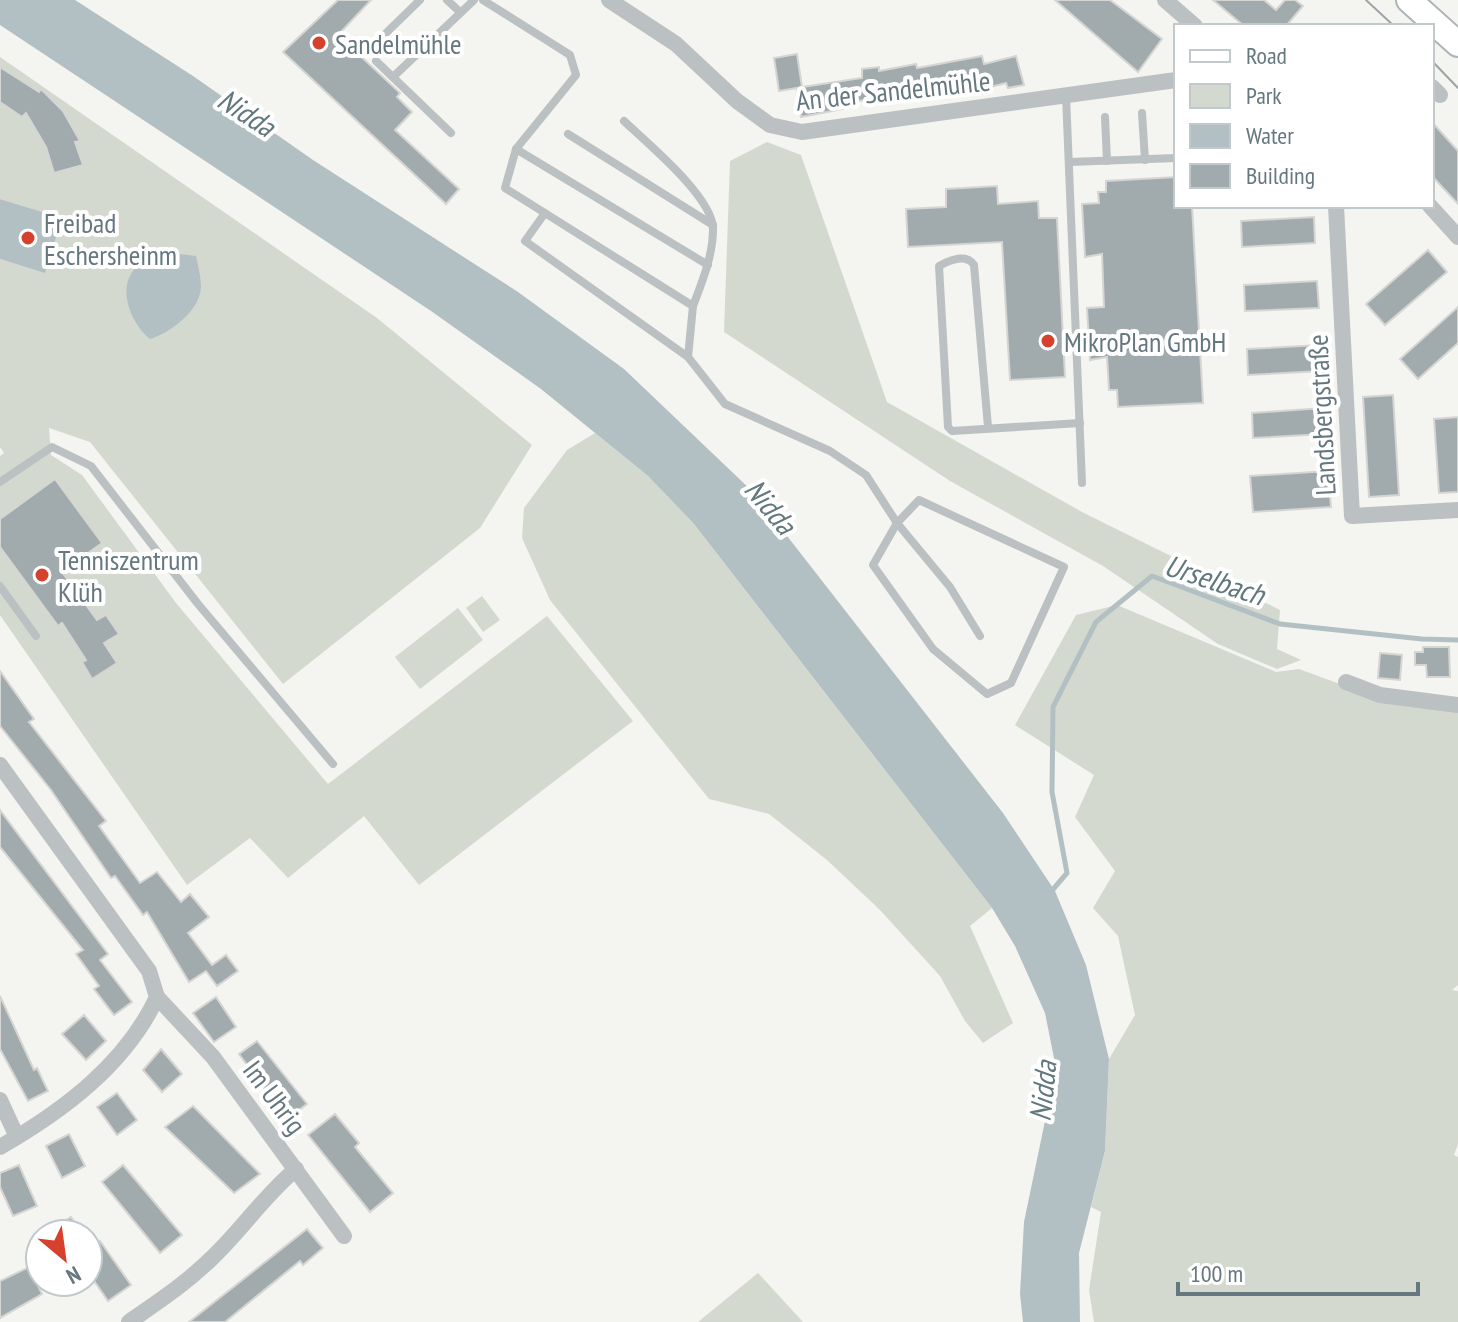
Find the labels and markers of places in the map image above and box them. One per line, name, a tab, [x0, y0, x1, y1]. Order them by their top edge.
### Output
place label: Sandelmühle	[335, 25, 461, 62]
marker: Sandelmühle	[310, 34, 328, 52]
place label: Freibad Eschersheinm	[44, 204, 177, 273]
marker: Freibad Eschersheinm	[19, 229, 37, 247]
place label: MikroPlan GmbH	[1064, 323, 1226, 360]
marker: MikroPlan GmbH	[1039, 332, 1057, 350]
place label: Tenniszentrum Klüh	[58, 541, 199, 610]
marker: Tenniszentrum Klüh	[33, 566, 51, 584]

